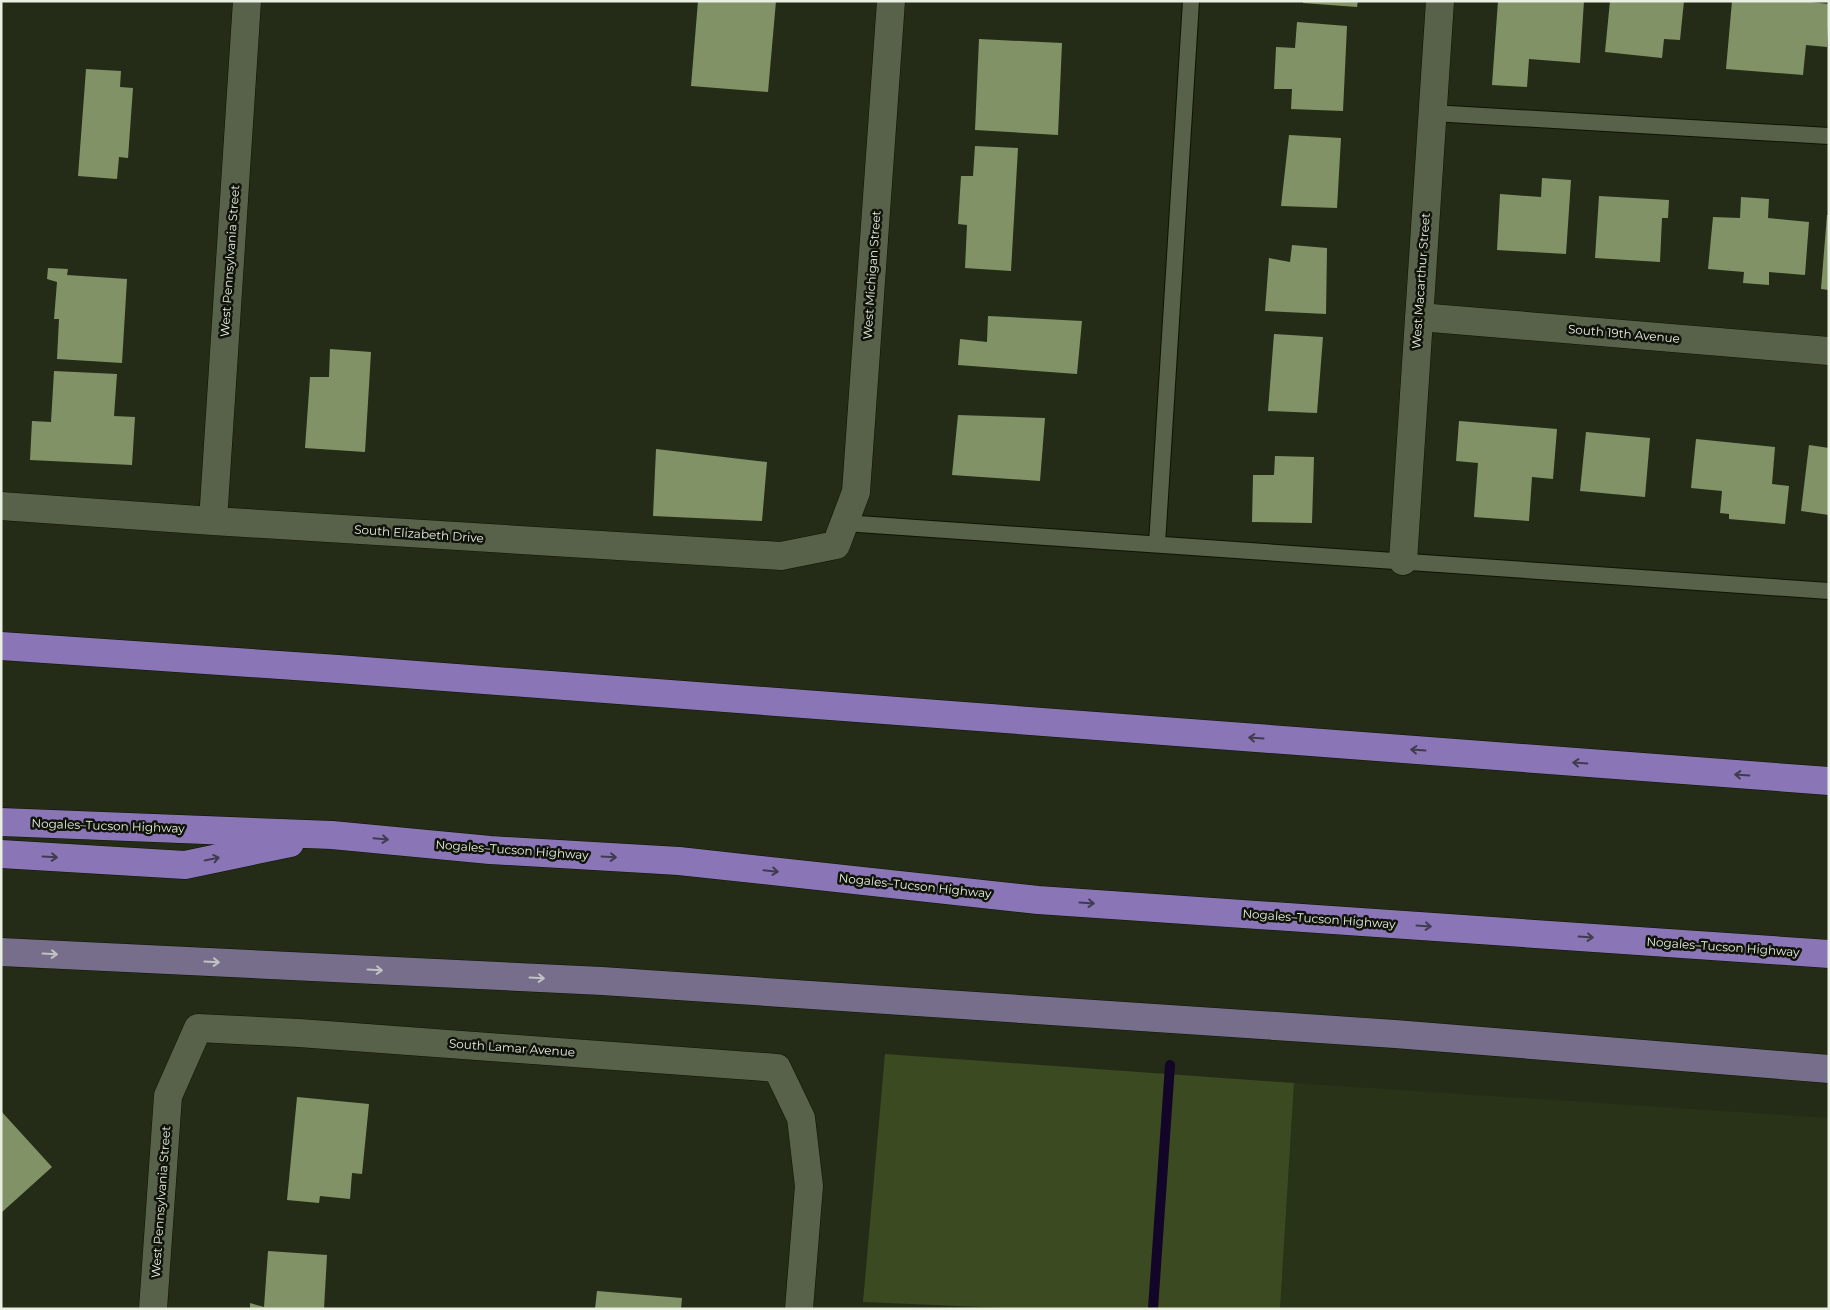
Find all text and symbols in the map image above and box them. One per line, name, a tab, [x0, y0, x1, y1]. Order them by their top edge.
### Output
street label: West Pennsylvania Street	[217, 184, 242, 338]
street label: West Michigan Street	[860, 210, 884, 340]
street label: West Macarthur Street	[1408, 212, 1433, 350]
street label: South 19th Avenue	[1567, 321, 1681, 346]
street label: South Elizabeth Drive	[354, 521, 484, 546]
one-way arrow	[1248, 734, 1264, 743]
one-way arrow	[1410, 746, 1426, 755]
one-way arrow	[1572, 758, 1588, 767]
one-way arrow	[1734, 770, 1750, 779]
street label: Nogales–Tucson Highway	[31, 815, 186, 836]
one-way arrow	[372, 835, 388, 844]
street label: Nogales–Tucson Highway	[435, 837, 590, 862]
one-way arrow	[42, 852, 58, 861]
one-way arrow	[600, 852, 616, 861]
one-way arrow	[203, 854, 219, 864]
one-way arrow	[762, 866, 778, 876]
street label: Nogales–Tucson Highway	[838, 870, 993, 901]
one-way arrow	[1079, 899, 1095, 908]
street label: Nogales–Tucson Highway	[1242, 906, 1397, 931]
one-way arrow	[1415, 922, 1431, 931]
one-way arrow	[1577, 933, 1593, 942]
street label: Nogales–Tucson Highway	[1646, 934, 1801, 959]
one-way arrow	[42, 949, 58, 959]
one-way arrow	[204, 957, 220, 967]
one-way arrow	[366, 965, 382, 974]
one-way arrow	[529, 973, 545, 982]
street label: South Lamar Avenue	[449, 1036, 576, 1059]
street label: West Pennsylvania Street	[148, 1125, 173, 1279]

